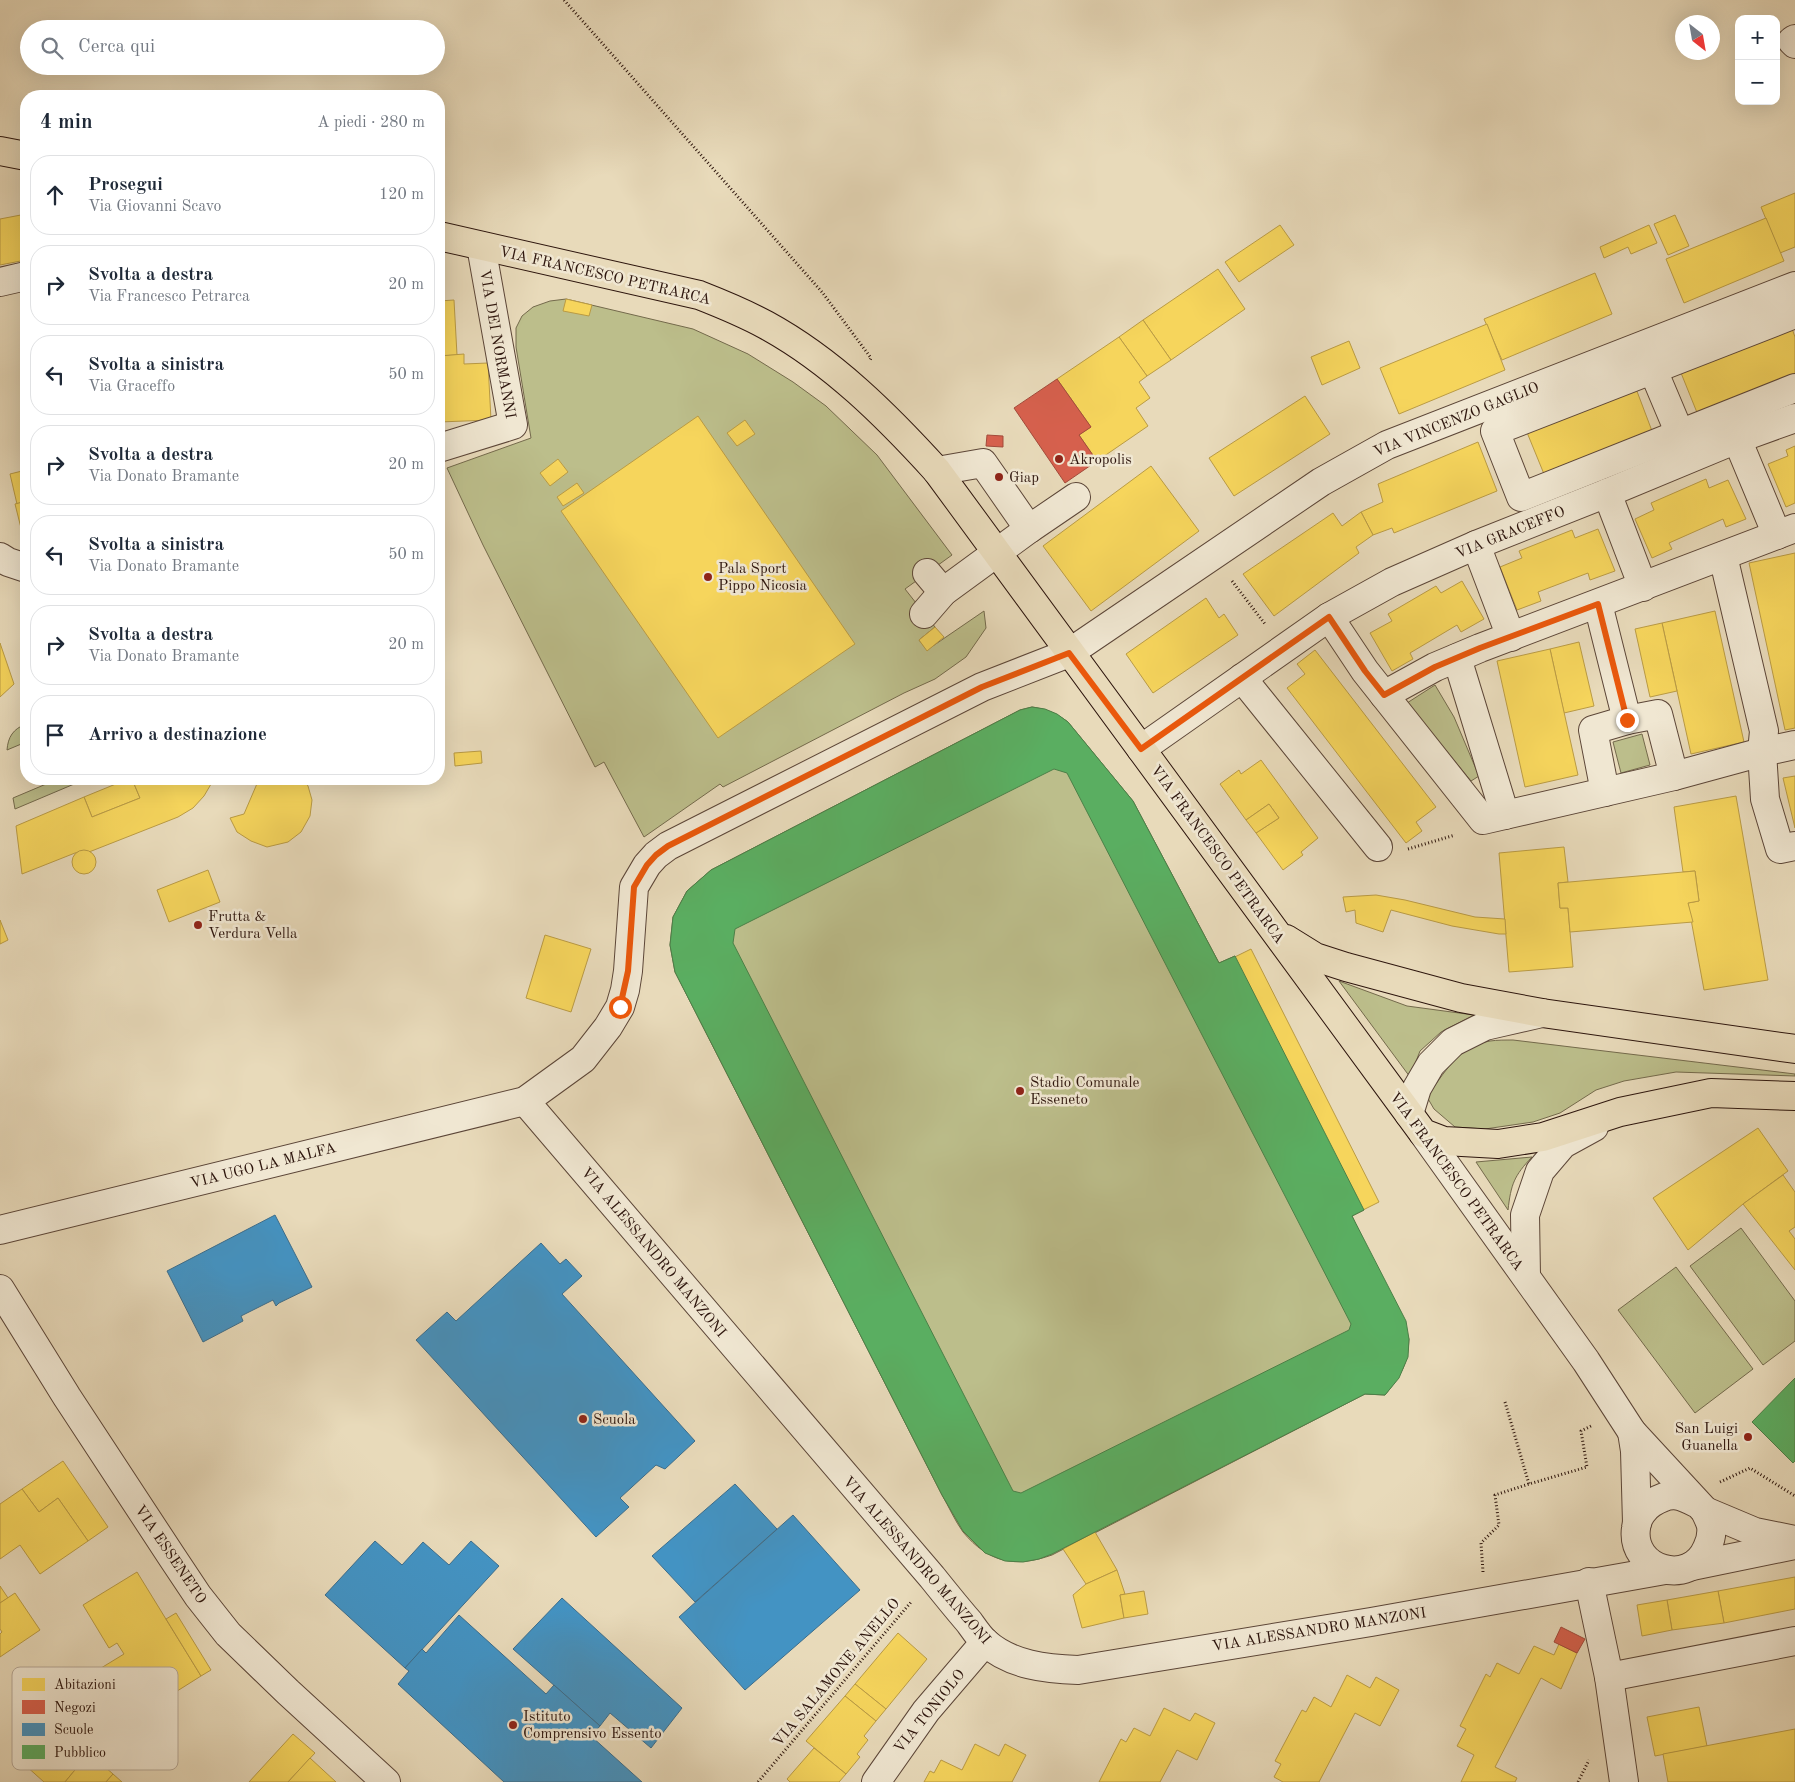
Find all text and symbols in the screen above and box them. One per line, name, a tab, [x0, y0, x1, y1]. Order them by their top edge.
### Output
north arrow	[1675, 15, 1720, 60]
map controls	[1735, 15, 1780, 105]
button: +	[1735, 15, 1780, 60]
search box	[20, 20, 445, 75]
icon: search	[38, 34, 66, 62]
text: Cerca qui	[78, 38, 155, 57]
button: −	[1735, 60, 1780, 105]
text: 4 min	[40, 112, 93, 133]
text: A piedi · 280 m	[317, 115, 425, 131]
text: Prosegui	[88, 176, 163, 195]
icon: ahead	[41, 181, 69, 209]
text: 120 m	[379, 187, 424, 203]
text: Via Giovanni Scavo	[88, 199, 221, 215]
street label: VIA FRANCESCO PETRARCA	[498, 245, 712, 308]
text: Svolta a destra	[88, 266, 213, 285]
street label: VIA DEI NORMANNI	[476, 269, 517, 420]
icon: right	[41, 271, 69, 299]
text: 20 m	[388, 277, 424, 293]
text: Via Francesco Petrarca	[88, 289, 250, 305]
text: Svolta a sinistra	[88, 356, 224, 375]
icon: left	[41, 361, 69, 389]
text: 50 m	[388, 367, 424, 383]
text: Via Graceffo	[88, 379, 175, 395]
street label: VIA VINCENZO GAGLIO	[1372, 380, 1541, 460]
text: Svolta a destra	[88, 446, 213, 465]
icon: right	[41, 451, 69, 479]
marker: Akropolis	[1053, 453, 1065, 465]
place label: Akropolis	[1069, 453, 1132, 468]
text: 20 m	[388, 457, 424, 473]
text: Via Donato Bramante	[88, 469, 239, 485]
marker: Giap	[993, 471, 1005, 483]
place label: Giap	[1009, 471, 1039, 486]
street label: VIA GRACEFFO	[1454, 505, 1567, 562]
text: Svolta a sinistra	[88, 536, 224, 555]
icon: left	[41, 541, 69, 569]
text: 50 m	[388, 547, 424, 563]
text: Via Donato Bramante	[88, 559, 239, 575]
place label: Pala Sport Pippo Nicosia	[718, 562, 808, 594]
marker: Pala Sport Pippo Nicosia	[702, 571, 714, 583]
text: Svolta a destra	[88, 626, 213, 645]
icon: right	[41, 631, 69, 659]
text: 20 m	[388, 637, 424, 653]
text: Via Donato Bramante	[88, 649, 239, 665]
route end	[1616, 709, 1639, 732]
icon: arrive	[41, 721, 69, 749]
text: Arrivo a destinazione	[88, 726, 267, 745]
street label: VIA FRANCESCO PETRARCA	[1147, 763, 1287, 947]
place label: Frutta & Verdura Vella	[208, 910, 298, 942]
marker: Frutta & Verdura Vella	[192, 919, 204, 931]
route start	[609, 996, 632, 1019]
place label: Stadio Comunale Esseneto	[1030, 1076, 1139, 1108]
marker: Stadio Comunale Esseneto	[1014, 1085, 1026, 1097]
street label: VIA FRANCESCO PETRARCA	[1386, 1090, 1526, 1274]
street label: VIA UGO LA MALFA	[189, 1141, 338, 1192]
street label: VIA ALESSANDRO MANZONI	[577, 1165, 728, 1341]
marker: Scuola	[577, 1413, 589, 1425]
place label: Scuola	[593, 1413, 636, 1428]
place label: San Luigi Guanella	[1675, 1422, 1739, 1454]
marker: San Luigi Guanella	[1742, 1431, 1754, 1443]
street label: VIA ALESSANDRO MANZONI	[839, 1474, 993, 1648]
street label: VIA ESSENETO	[131, 1503, 208, 1607]
street label: VIA SALAMONE ANELLO	[771, 1596, 903, 1750]
street label: VIA ALESSANDRO MANZONI	[1211, 1606, 1428, 1655]
legend	[12, 1667, 178, 1770]
street label: VIA TONIOLO	[892, 1667, 968, 1757]
text: Abitazioni	[54, 1678, 116, 1692]
text: Negozi	[54, 1701, 96, 1715]
place label: Istituto Comprensivo Essento	[523, 1710, 662, 1742]
marker: Istituto Comprensivo Essento	[507, 1719, 519, 1731]
text: Scuole	[54, 1723, 93, 1737]
text: Pubblico	[54, 1746, 106, 1760]

